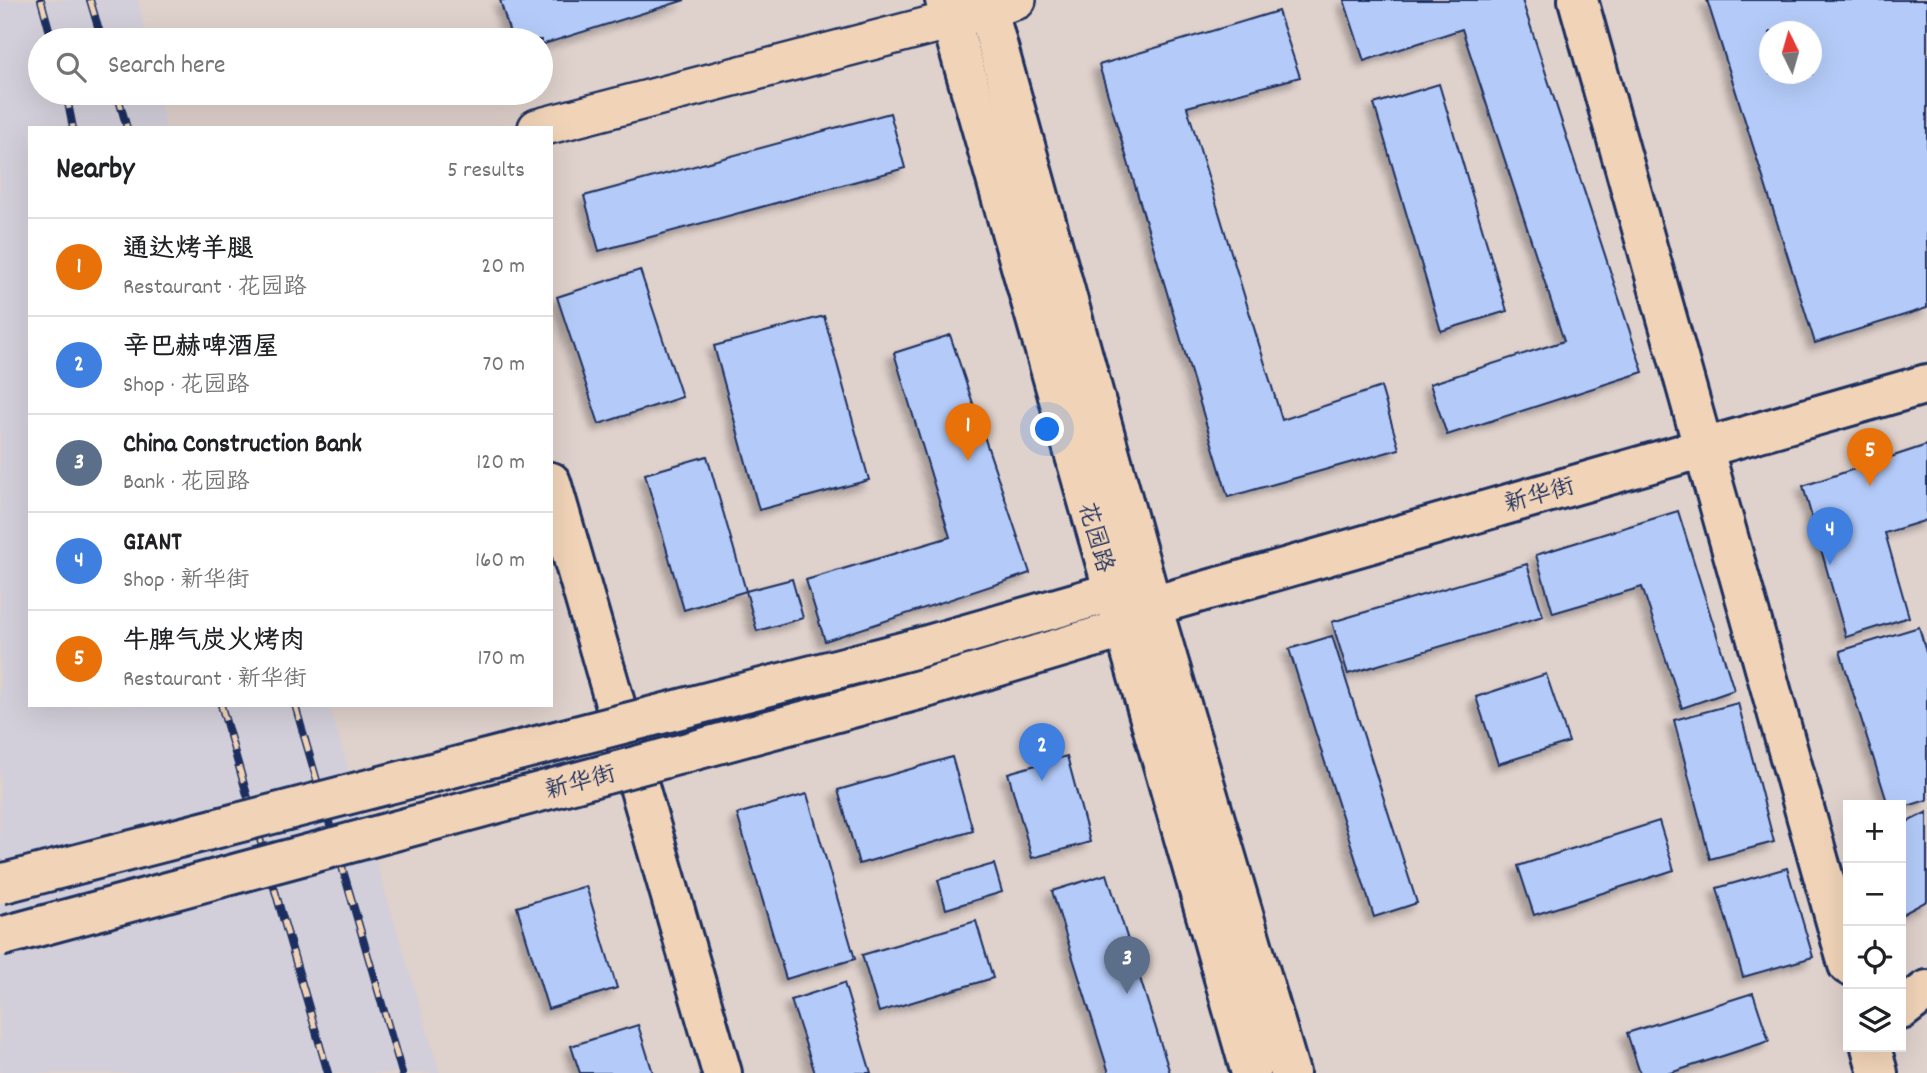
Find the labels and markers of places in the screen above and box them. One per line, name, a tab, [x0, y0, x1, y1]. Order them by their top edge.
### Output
pin: 1	[945, 403, 991, 461]
pin: 5	[1847, 428, 1893, 486]
pin: 4	[1807, 507, 1853, 565]
pin: 2	[1019, 723, 1065, 781]
pin: 3	[1104, 936, 1150, 994]

